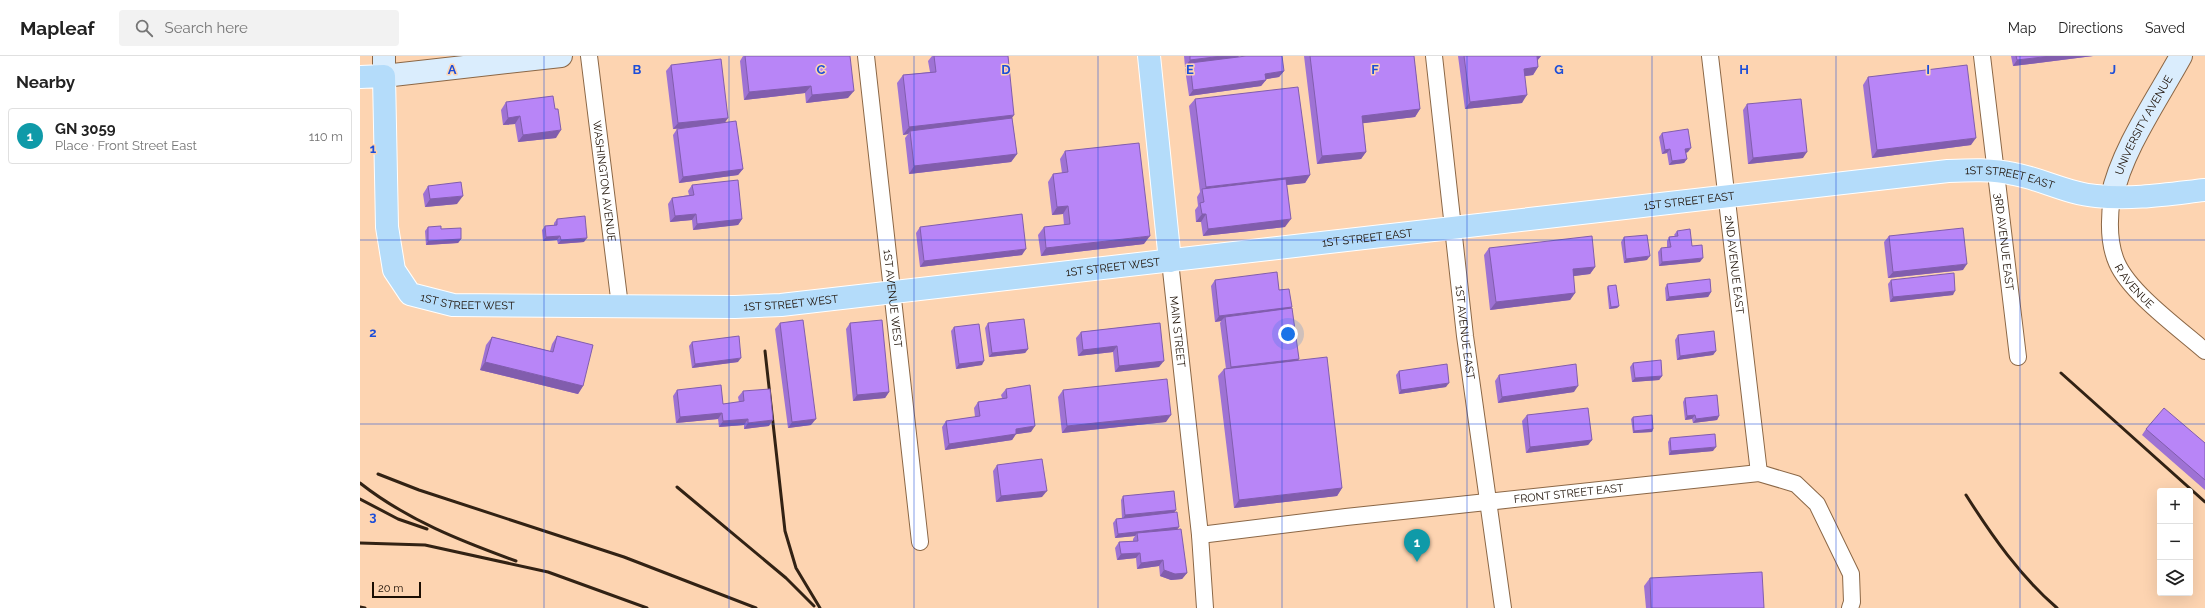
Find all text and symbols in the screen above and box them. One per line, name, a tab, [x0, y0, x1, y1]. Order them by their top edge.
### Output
search box	[119, 10, 399, 46]
text: Mapleaf	[20, 17, 95, 39]
icon: search	[133, 17, 155, 39]
text: Search here	[165, 19, 248, 37]
text: Map	[2008, 20, 2036, 36]
text: Directions	[2058, 20, 2123, 36]
text: Saved	[2145, 20, 2185, 36]
text: A	[448, 62, 457, 77]
text: B	[633, 62, 642, 77]
text: C	[817, 62, 826, 77]
text: D	[1001, 62, 1011, 77]
text: E	[1186, 62, 1194, 77]
text: F	[1371, 62, 1379, 77]
text: G	[1554, 62, 1564, 77]
text: H	[1739, 62, 1749, 77]
text: I	[1926, 62, 1930, 77]
text: J	[2110, 62, 2116, 77]
text: Nearby	[16, 72, 75, 92]
street label: UNIVERSITY AVENUE	[2112, 73, 2175, 177]
text: GN 3059	[55, 120, 116, 138]
street label: WASHINGTON AVENUE	[591, 120, 619, 243]
text: 1	[27, 129, 33, 144]
text: 110 m	[309, 129, 343, 144]
text: Place · Front Street East	[55, 138, 197, 153]
text: 1	[370, 141, 377, 156]
street label: 1ST STREET EAST	[1965, 164, 2056, 192]
street label: 1ST STREET EAST	[1643, 189, 1735, 212]
street label: 3RD AVENUE EAST	[1992, 192, 2017, 291]
street label: 2ND AVENUE EAST	[1722, 214, 1747, 315]
street label: 1ST STREET EAST	[1321, 226, 1414, 249]
street label: 1ST AVENUE WEST	[881, 249, 905, 349]
street label: 1ST STREET WEST	[1065, 255, 1161, 279]
street label: R AVENUE	[2112, 262, 2157, 311]
street label: 1ST AVENUE EAST	[1453, 284, 1478, 381]
street label: 1ST STREET WEST	[419, 290, 515, 312]
street label: 1ST STREET WEST	[743, 292, 839, 313]
street label: MAIN STREET	[1167, 295, 1188, 368]
your location	[1278, 324, 1298, 344]
text: 2	[369, 325, 377, 340]
street label: FRONT STREET EAST	[1513, 481, 1624, 506]
map controls	[2157, 488, 2193, 596]
button: +	[2157, 488, 2193, 524]
text: 3	[369, 509, 377, 524]
button: −	[2157, 524, 2193, 560]
pin: 1	[1404, 529, 1430, 562]
button: layers	[2157, 560, 2193, 596]
scale bar	[372, 580, 421, 599]
text: 20 m	[378, 582, 403, 595]

